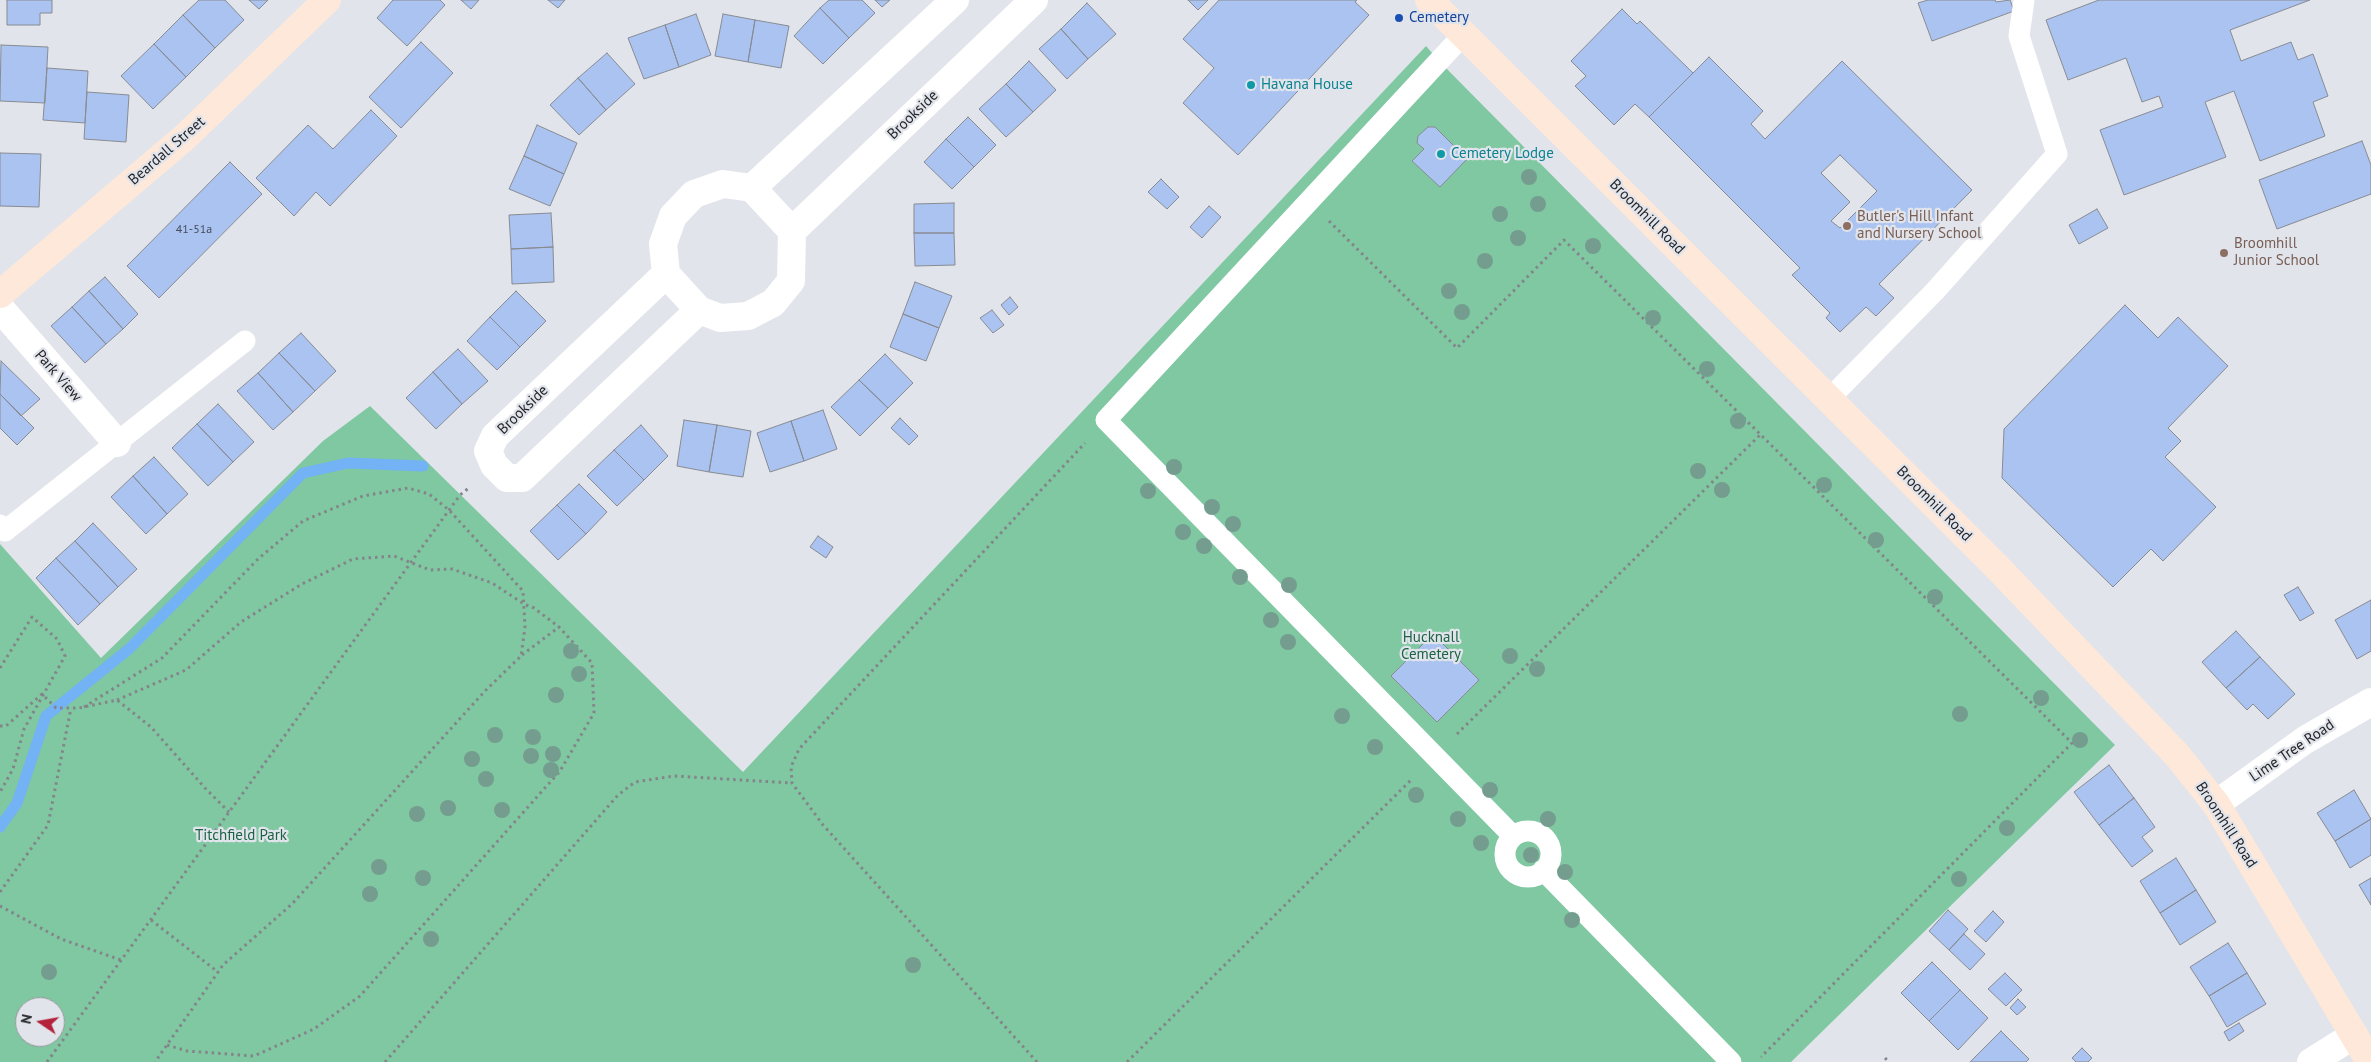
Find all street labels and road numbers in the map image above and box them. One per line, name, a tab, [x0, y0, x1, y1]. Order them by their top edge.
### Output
street label: Brookside	[884, 87, 942, 143]
street label: Beardall Street	[125, 113, 209, 189]
street label: Broomhill Road	[1606, 176, 1688, 258]
street label: Park View	[31, 346, 85, 406]
street label: Brookside	[494, 382, 552, 438]
street label: Broomhill Road	[1893, 463, 1975, 545]
street label: Lime Tree Road	[2246, 716, 2338, 786]
street label: Broomhill Road	[2192, 779, 2260, 871]

